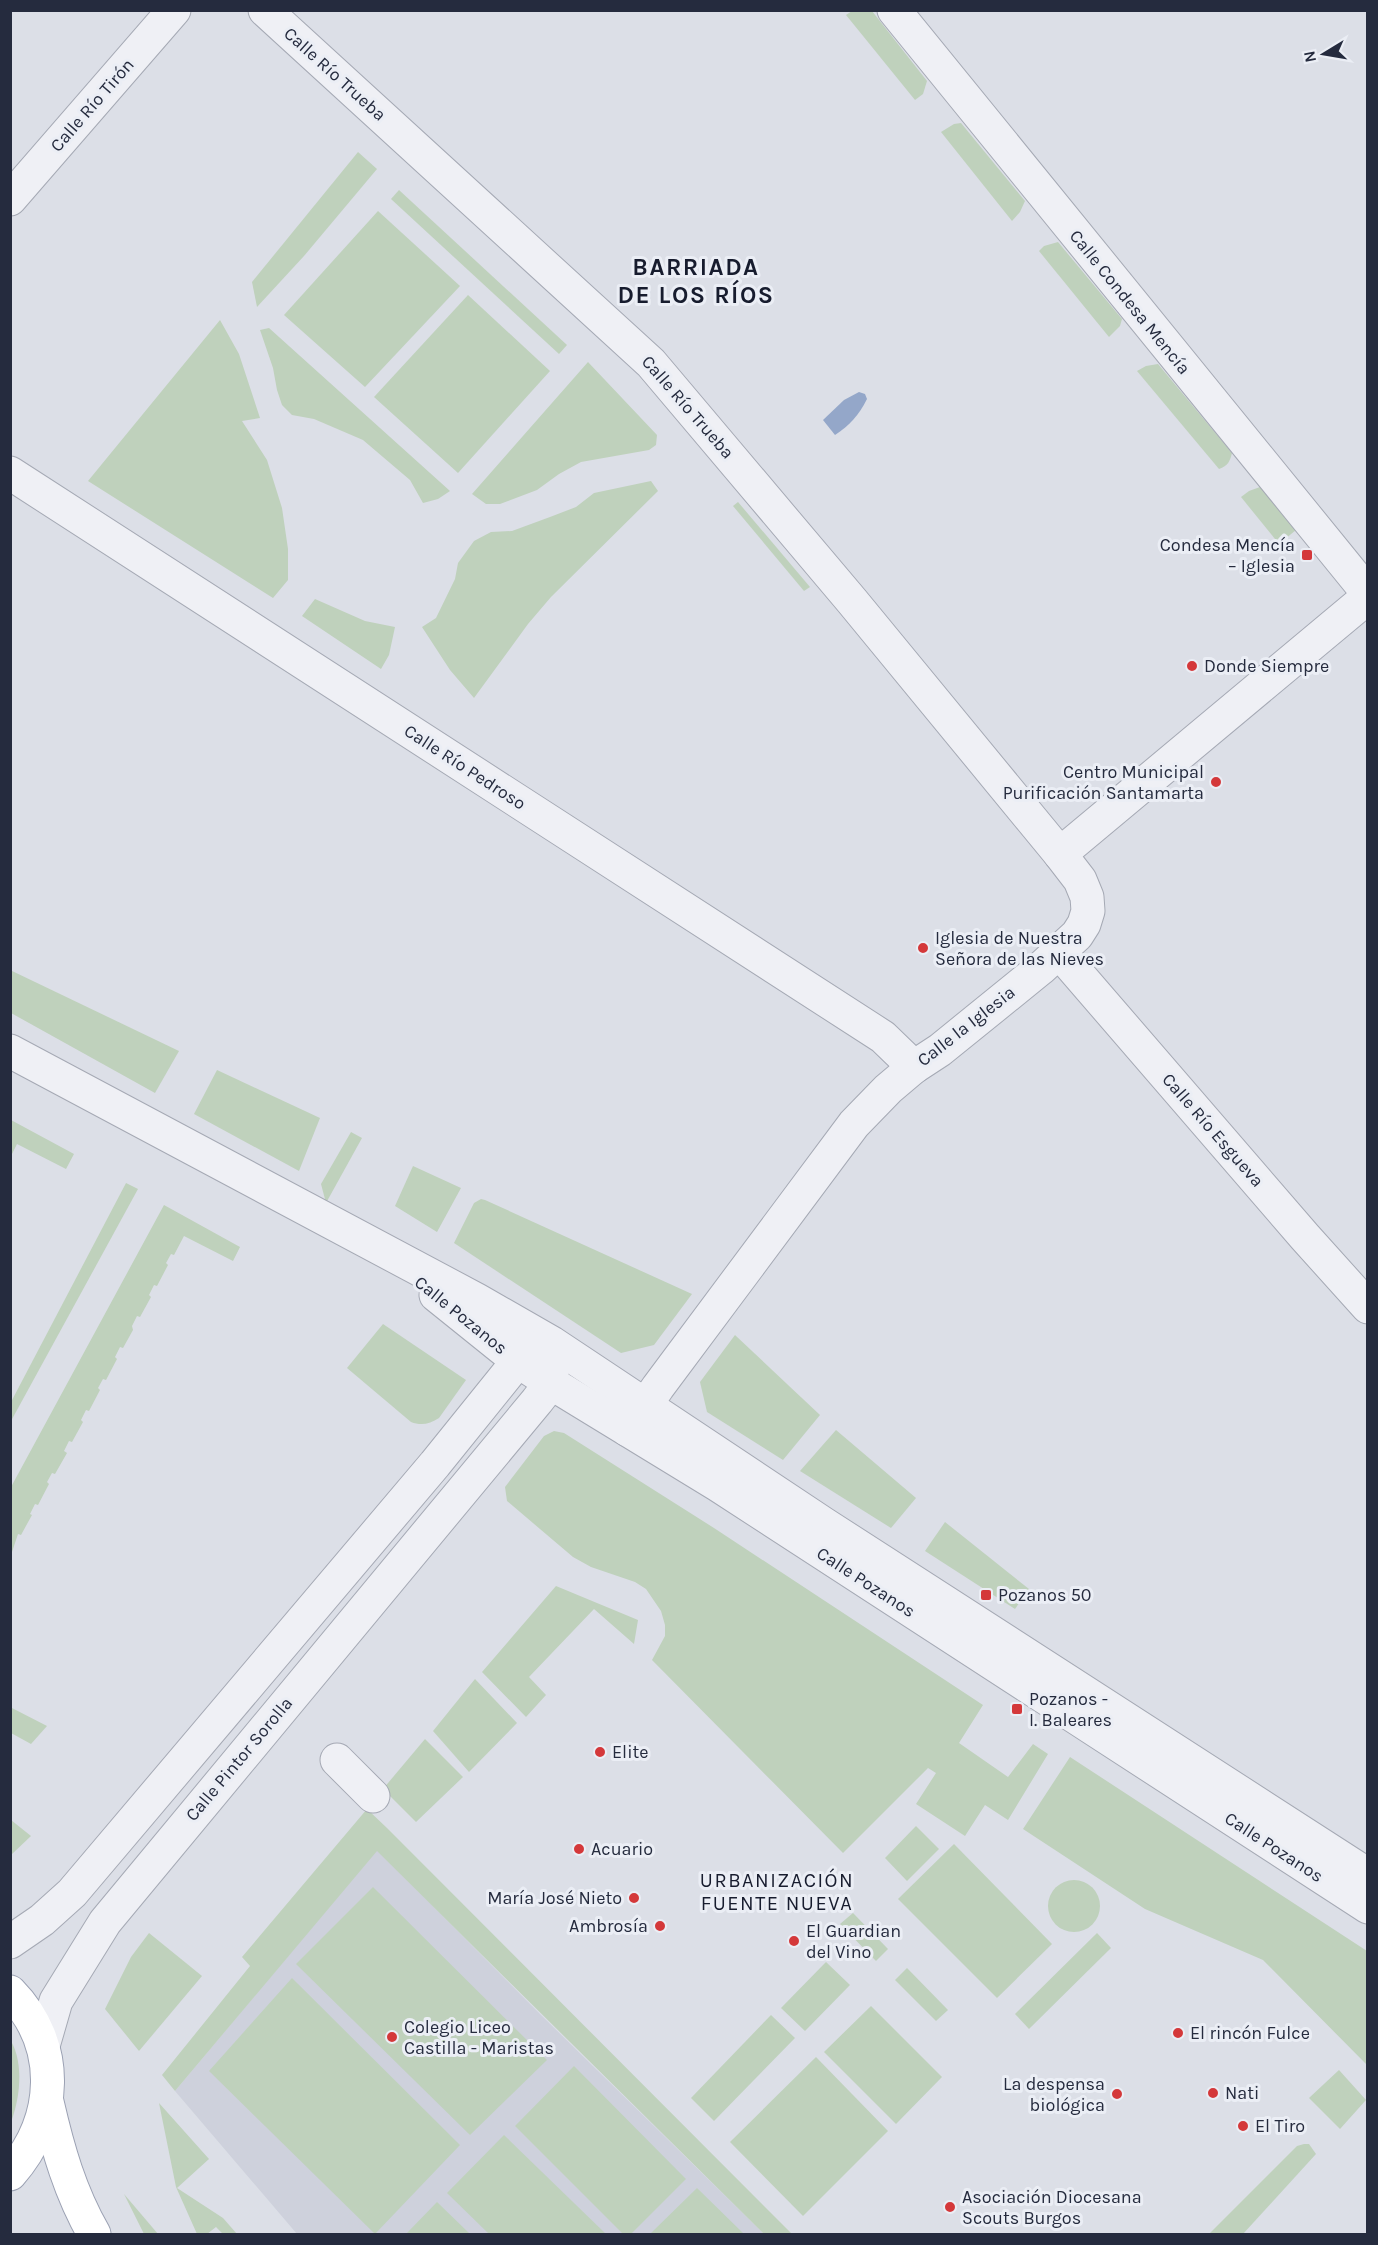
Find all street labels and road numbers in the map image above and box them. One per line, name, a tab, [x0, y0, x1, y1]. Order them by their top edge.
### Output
street label: Calle Río Trueba	[279, 22, 391, 126]
street label: Calle Río Tirón	[45, 54, 139, 156]
street label: Calle Condesa Mencía	[1065, 225, 1195, 379]
street label: Calle Río Trueba	[637, 351, 739, 463]
street label: Calle Río Pedroso	[400, 719, 530, 815]
street label: Calle la Iglesia	[913, 981, 1019, 1071]
street label: Calle Río Esgueva	[1158, 1068, 1268, 1192]
street label: Calle Pozanos	[410, 1271, 512, 1359]
street label: Calle Pozanos	[813, 1542, 919, 1622]
street label: Calle Pintor Sorolla	[181, 1692, 297, 1826]
street label: Calle Pozanos	[1221, 1807, 1327, 1887]

